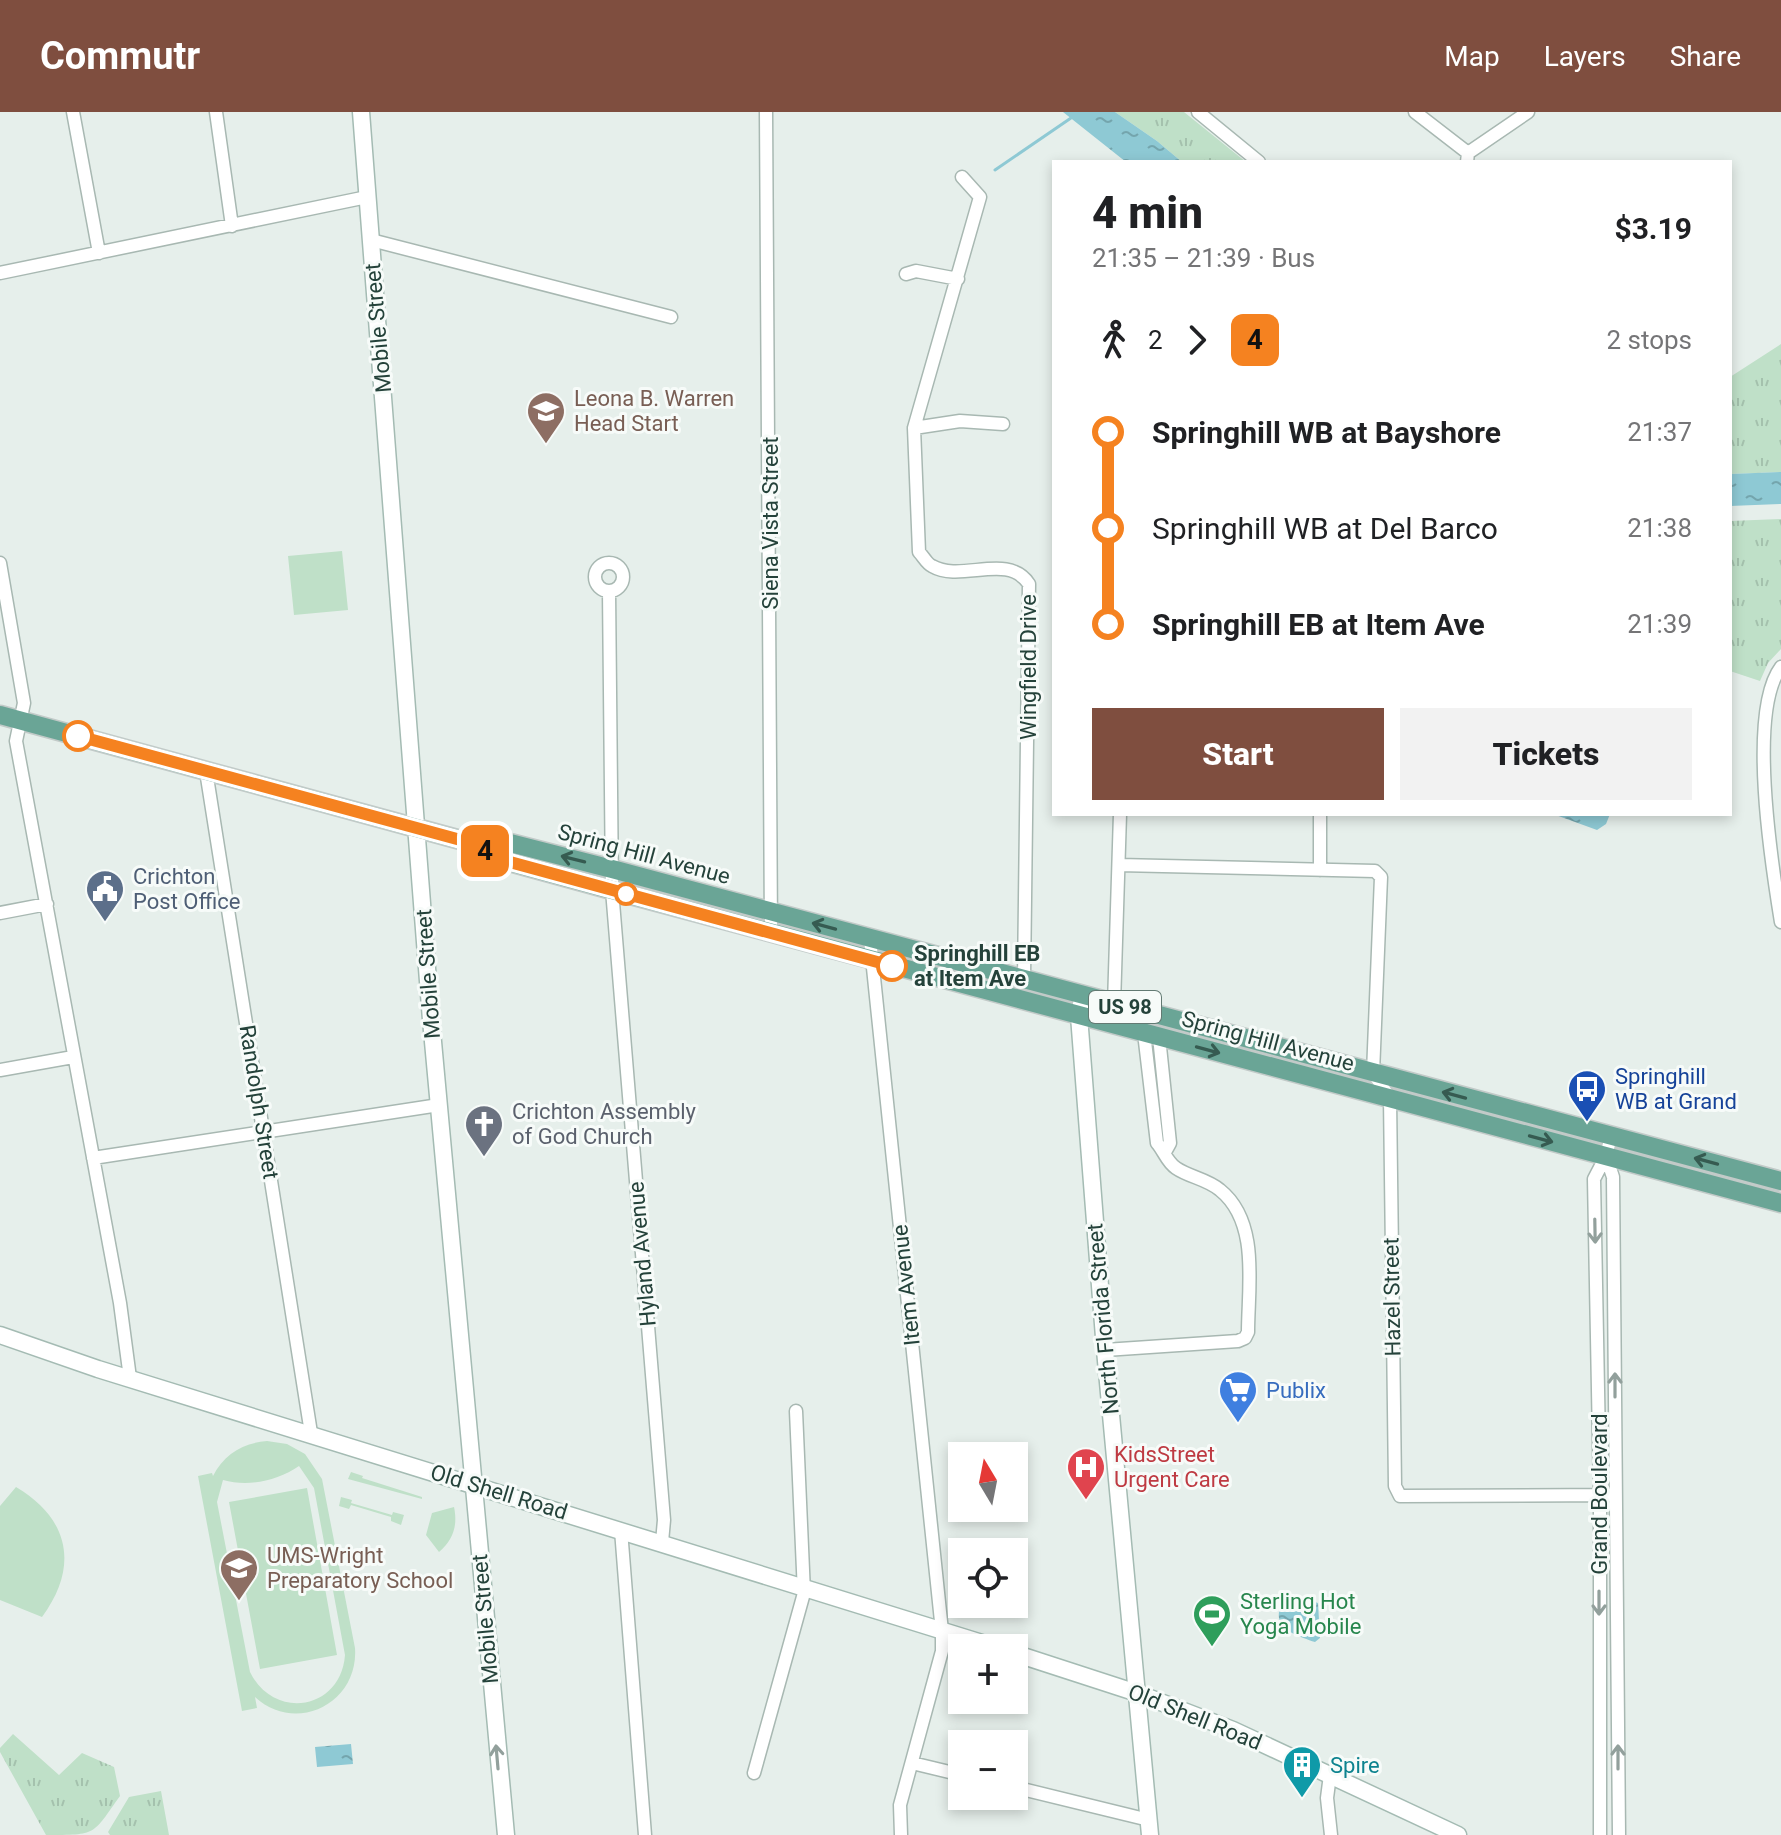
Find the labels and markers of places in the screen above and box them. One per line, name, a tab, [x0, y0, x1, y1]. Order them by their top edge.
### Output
place label: Leona B. Warren Head Start	[574, 386, 734, 436]
school or university icon: Leona B. Warren Head Start	[525, 390, 567, 445]
unlabelled marker	[63, 721, 93, 751]
place label: Crichton Post Office	[133, 864, 240, 914]
public building icon: Crichton Post Office	[84, 868, 126, 923]
unlabelled marker	[615, 883, 637, 905]
place label: Springhill EB at Item Ave	[914, 941, 1040, 991]
marker: Springhill EB at Item Ave	[877, 951, 907, 981]
place label: Springhill WB at Grand	[1615, 1064, 1737, 1114]
bus stop icon: Springhill WB at Grand	[1566, 1068, 1608, 1123]
place label: Crichton Assembly of God Church	[512, 1099, 697, 1149]
church icon: Crichton Assembly of God Church	[463, 1103, 505, 1158]
supermarket icon: Publix	[1217, 1369, 1259, 1424]
place label: Publix	[1266, 1378, 1326, 1403]
place label: KidsStreet Urgent Care	[1114, 1442, 1230, 1492]
hospital icon: KidsStreet Urgent Care	[1065, 1446, 1107, 1501]
place label: UMS-Wright Preparatory School	[267, 1543, 453, 1593]
school or university icon: UMS-Wright Preparatory School	[218, 1547, 260, 1602]
place label: Sterling Hot Yoga Mobile	[1240, 1589, 1361, 1639]
sports icon: Sterling Hot Yoga Mobile	[1191, 1593, 1233, 1648]
building icon: Spire	[1281, 1744, 1323, 1799]
place label: Spire	[1330, 1753, 1380, 1778]

